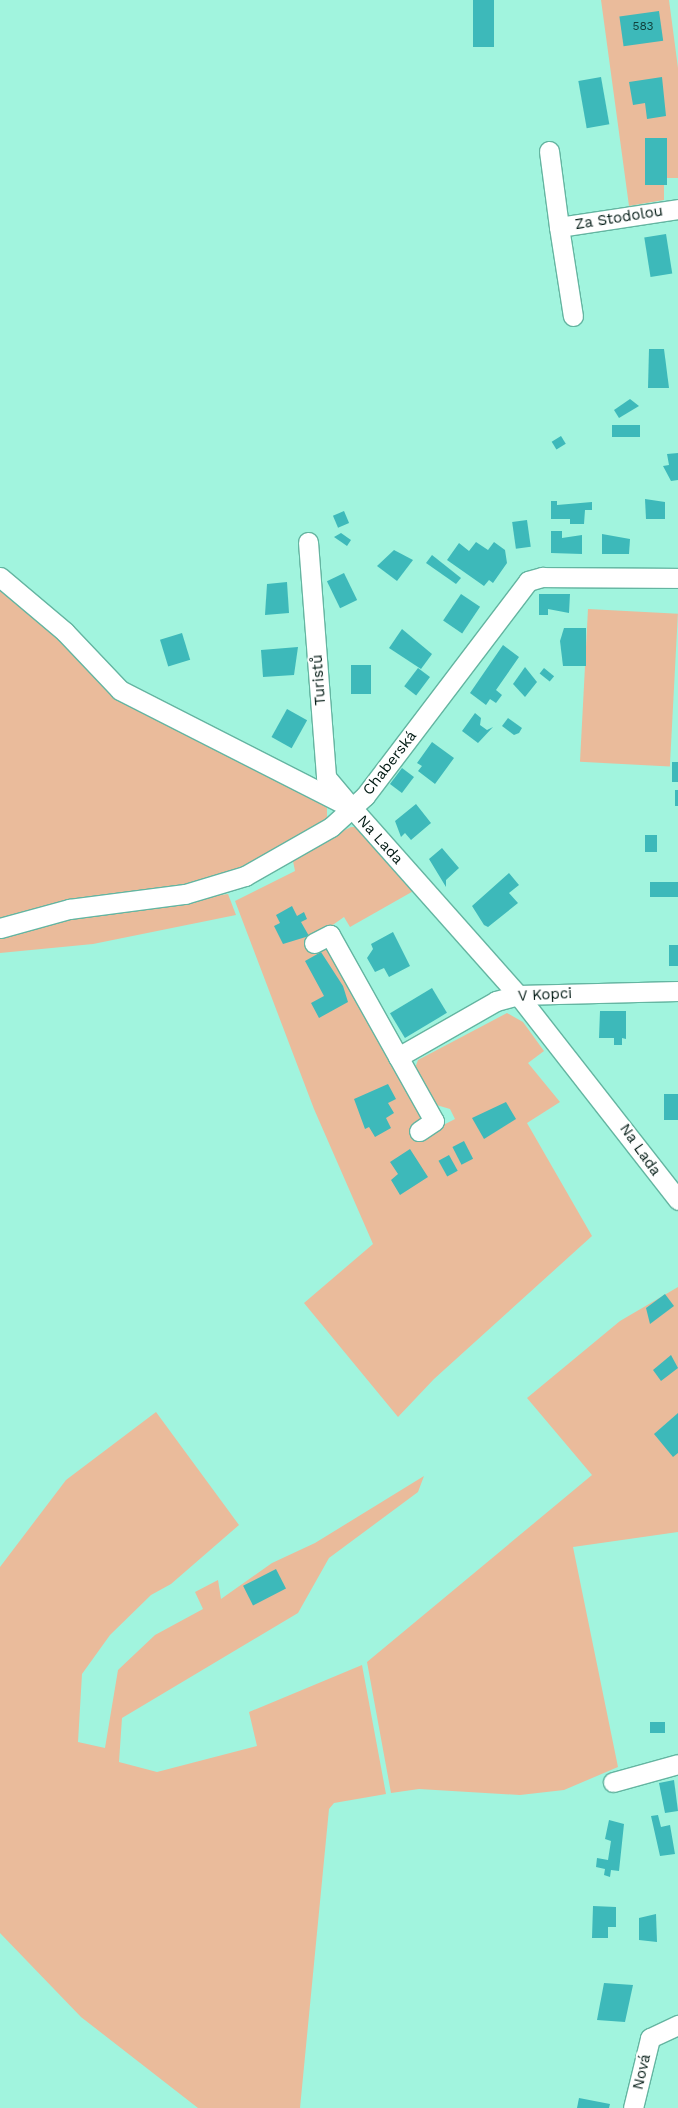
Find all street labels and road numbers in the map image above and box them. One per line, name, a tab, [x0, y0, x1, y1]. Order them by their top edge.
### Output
street label: Za Stodolou	[574, 202, 664, 234]
street label: Turistů	[308, 654, 330, 706]
street label: Chaberská	[359, 727, 421, 799]
street label: Na Lada	[353, 812, 407, 868]
street label: V Kopci	[517, 985, 573, 1005]
street label: Na Lada	[615, 1120, 665, 1180]
street label: Nová	[629, 2052, 655, 2092]

